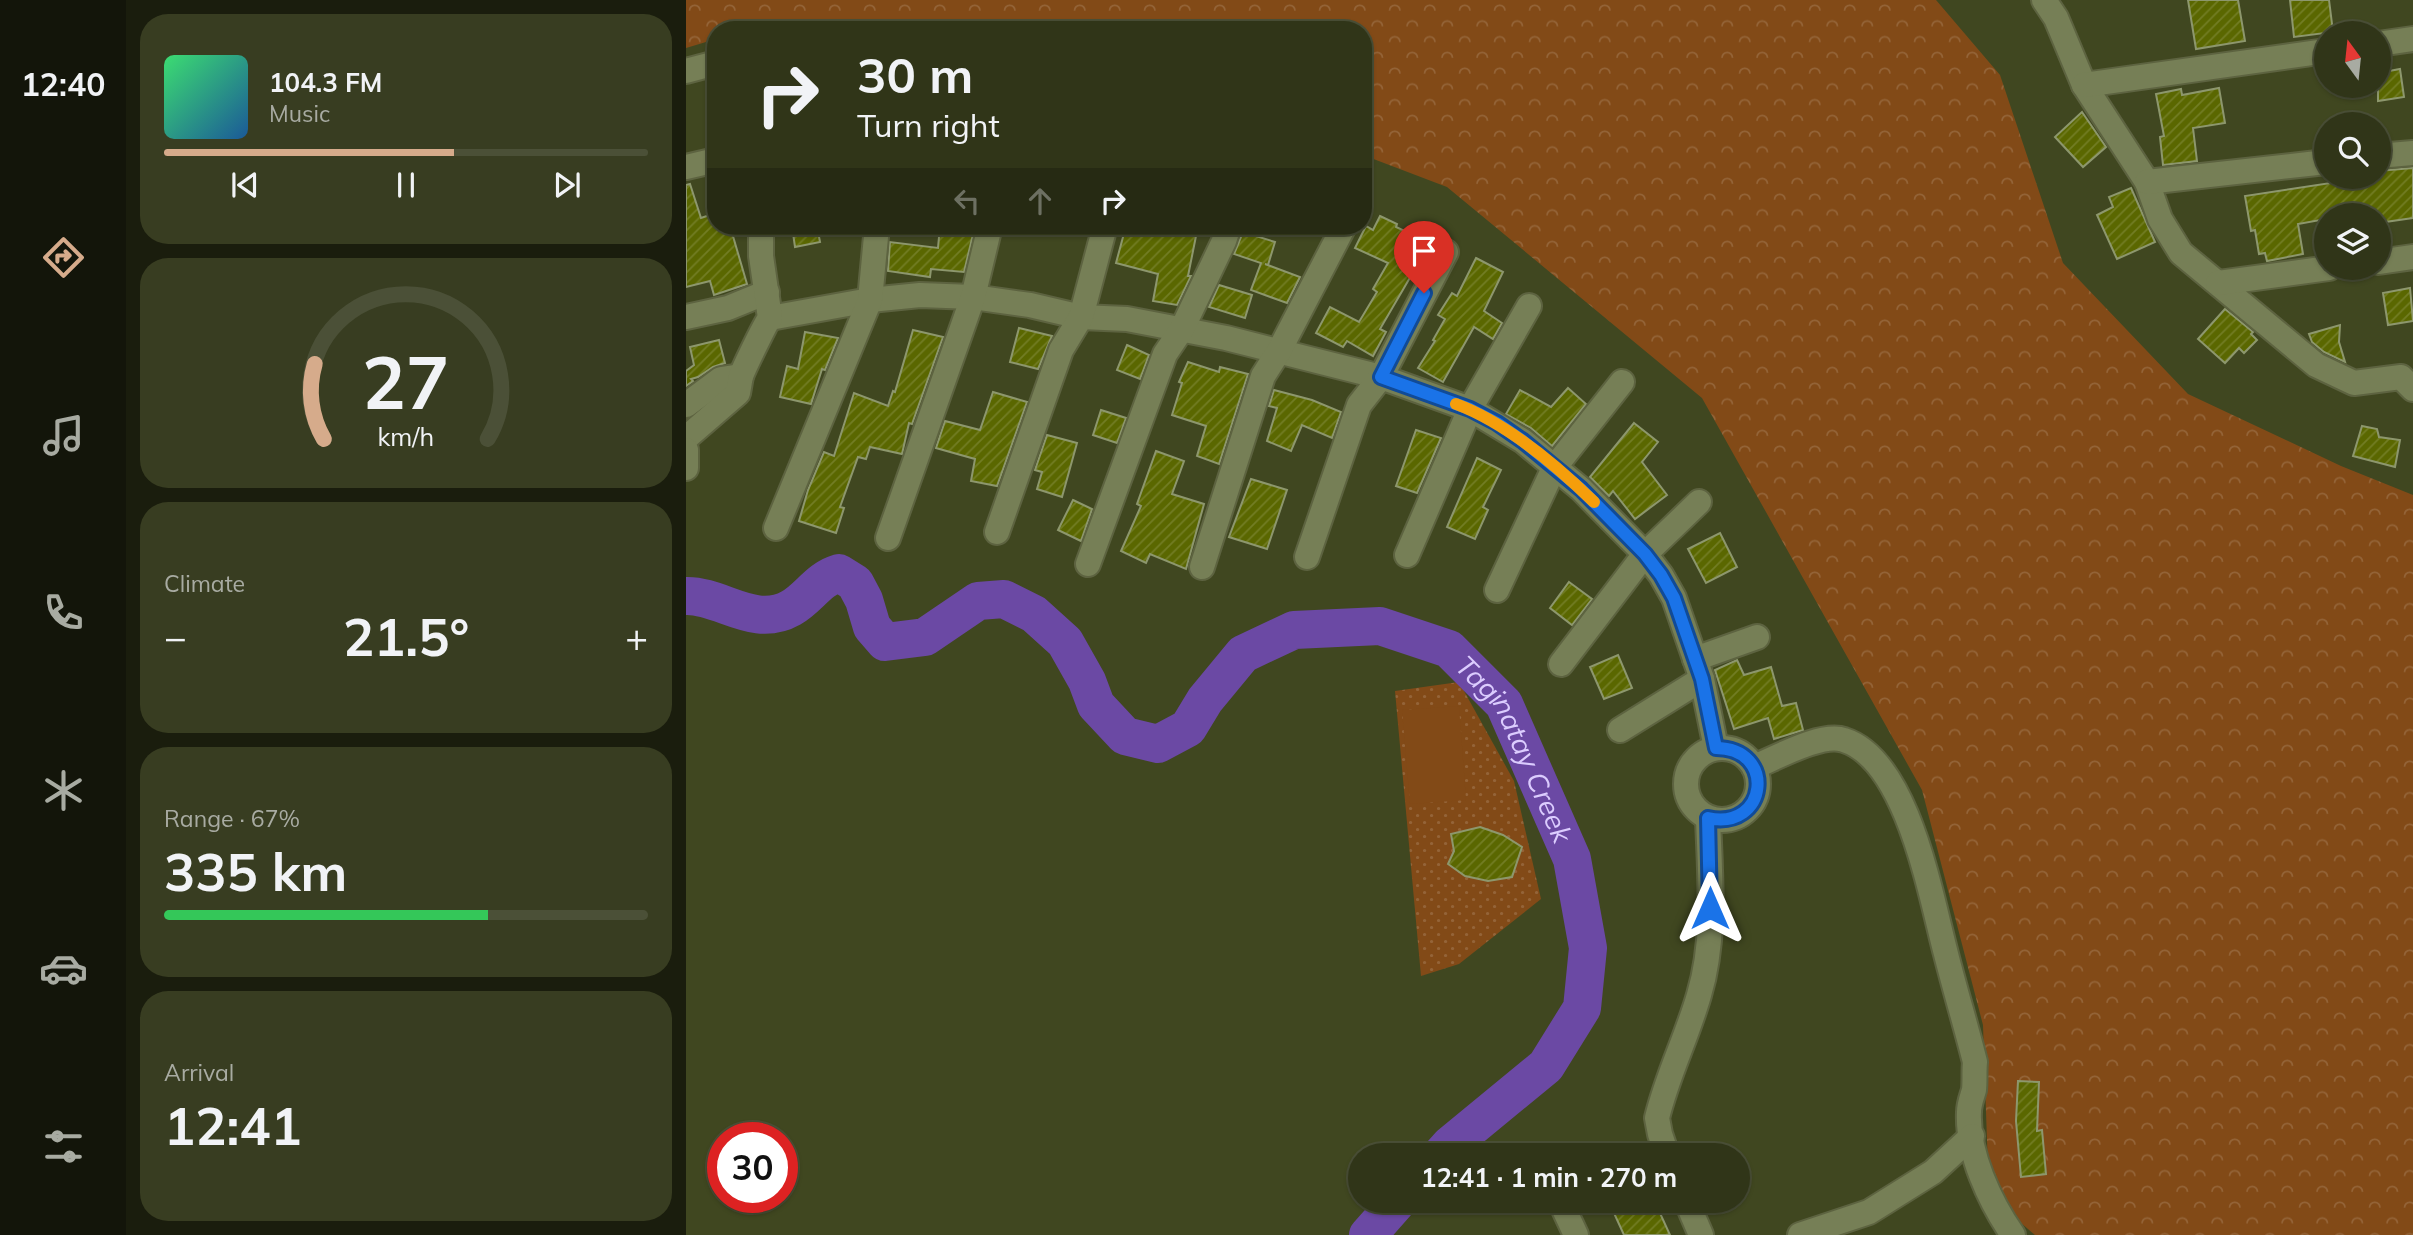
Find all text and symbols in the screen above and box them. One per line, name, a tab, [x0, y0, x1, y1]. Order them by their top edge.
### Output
north arrow	[2314, 21, 2390, 98]
map controls	[2314, 21, 2391, 280]
text: 30 m	[857, 44, 973, 105]
icon: right	[742, 49, 833, 140]
text: 12:40	[21, 64, 105, 104]
text: 104.3 FM	[269, 66, 382, 99]
text: Music	[269, 99, 330, 128]
text: Turn right	[857, 105, 1000, 145]
button: search	[2314, 112, 2391, 189]
icon: previous	[226, 166, 264, 204]
icon: pause	[387, 166, 425, 204]
icon: next	[548, 166, 586, 204]
icon: left	[948, 182, 986, 220]
icon: ahead	[1021, 182, 1059, 220]
icon: right	[1094, 182, 1132, 220]
button: layers	[2314, 203, 2391, 280]
pin	[1394, 221, 1454, 293]
icon: arrive	[1405, 232, 1443, 270]
icon: directions	[39, 233, 88, 282]
text: 27	[362, 337, 450, 428]
icon: music	[39, 411, 88, 460]
text: km/h	[378, 421, 434, 452]
text: Climate	[164, 569, 245, 598]
icon: phone	[39, 588, 88, 637]
text: 21.5°	[343, 604, 469, 669]
text: −	[164, 613, 187, 661]
text: +	[625, 613, 648, 661]
water label: Taginatay Creek	[1449, 648, 1581, 849]
icon: climate	[39, 766, 88, 815]
text: Range · 67%	[164, 804, 300, 833]
text: 335 km	[164, 839, 347, 904]
position arrow	[1673, 871, 1747, 945]
icon: car	[39, 944, 88, 993]
text: Arrival	[164, 1058, 234, 1087]
text: 12:41	[164, 1093, 302, 1158]
icon: filters	[39, 1122, 88, 1171]
speed limit sign: 30	[707, 1122, 798, 1213]
text: 12:41 · 1 min · 270 m	[1421, 1161, 1677, 1194]

